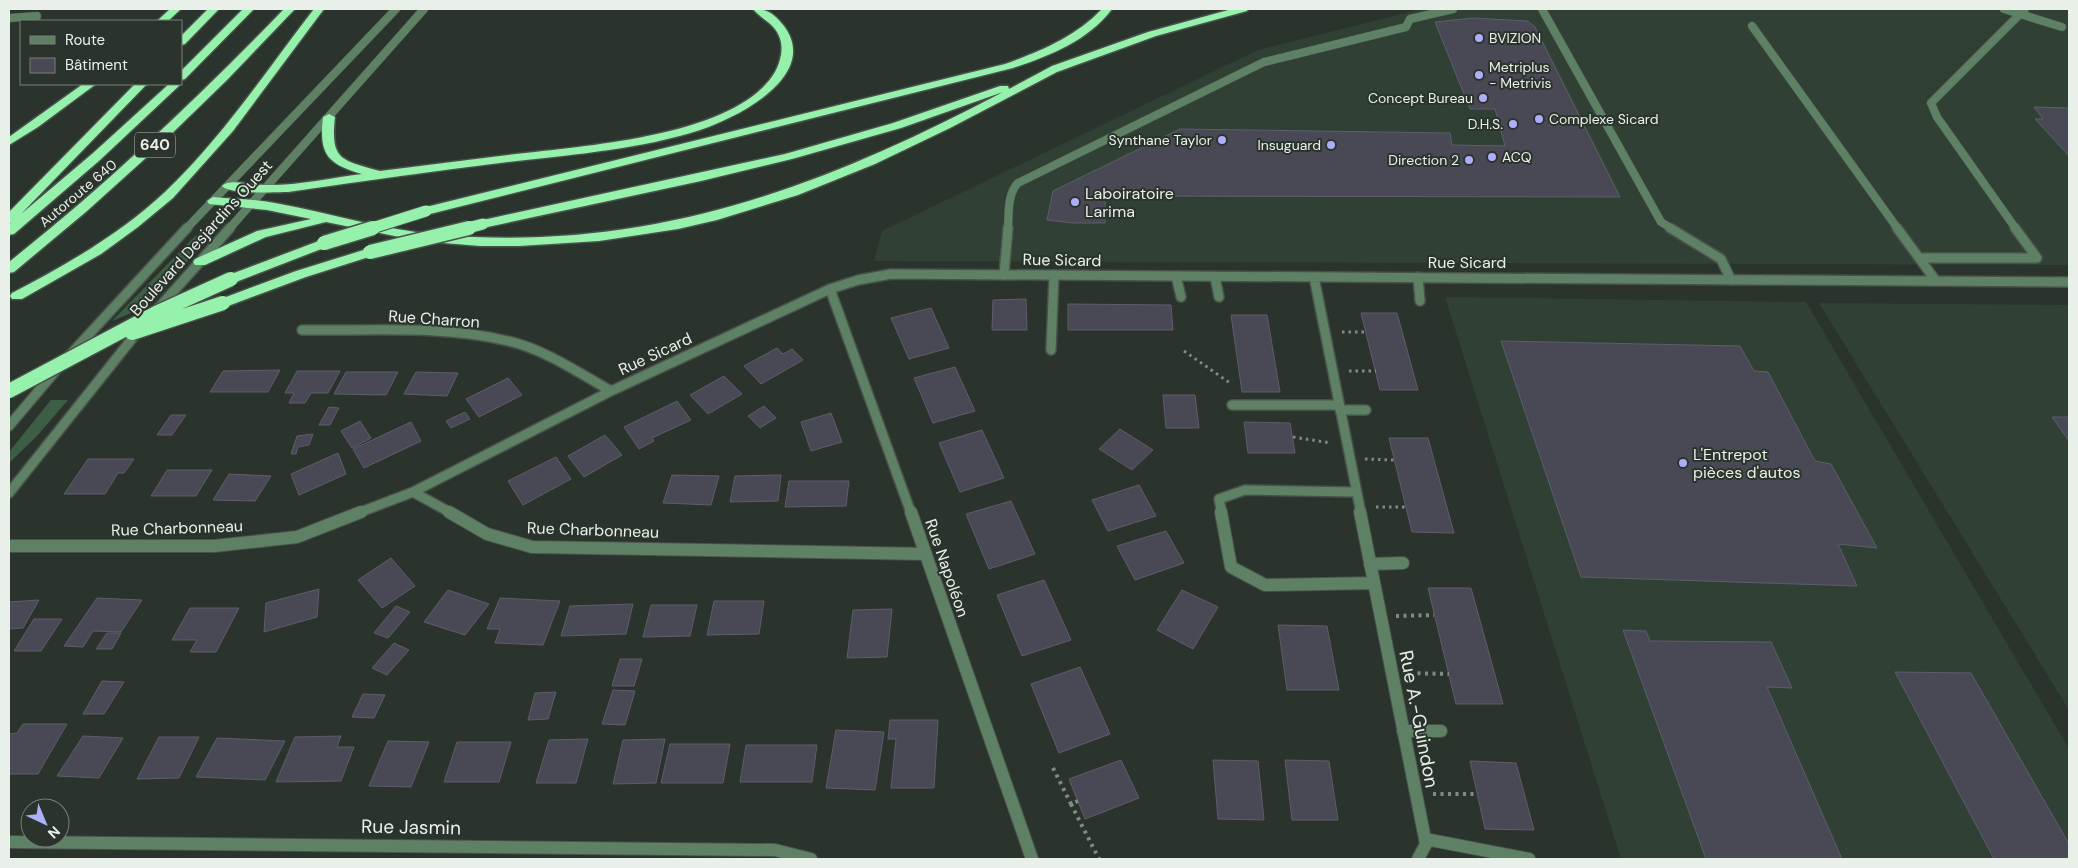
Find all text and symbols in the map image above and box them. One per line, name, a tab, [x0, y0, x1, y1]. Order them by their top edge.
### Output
legend	[20, 20, 182, 85]
place label: BVIZION	[1489, 29, 1541, 47]
text: Route	[65, 30, 105, 50]
marker: BVIZION	[1473, 32, 1485, 44]
text: Bâtiment	[65, 55, 128, 75]
place label: Metriplus - Metrivis	[1489, 58, 1552, 92]
marker: Metriplus - Metrivis	[1473, 69, 1485, 81]
place label: Concept Bureau	[1368, 89, 1473, 107]
marker: Concept Bureau	[1477, 92, 1489, 104]
place label: Complexe Sicard	[1549, 110, 1658, 128]
marker: Complexe Sicard	[1533, 113, 1545, 125]
place label: D.H.S.	[1468, 115, 1503, 133]
marker: D.H.S.	[1507, 118, 1519, 130]
place label: Synthane Taylor	[1109, 131, 1212, 149]
road number: 640	[135, 132, 175, 158]
marker: Synthane Taylor	[1216, 134, 1228, 146]
place label: Insuguard	[1257, 136, 1321, 154]
marker: Insuguard	[1325, 139, 1337, 151]
place label: ACQ	[1502, 148, 1532, 166]
place label: Direction 2	[1388, 151, 1459, 169]
marker: ACQ	[1486, 151, 1498, 163]
marker: Direction 2	[1463, 154, 1475, 166]
street label: Autoroute 640	[36, 155, 120, 231]
street label: Boulevard Desjardins Ouest	[125, 155, 277, 321]
place label: Laboiratoire Larima	[1085, 183, 1174, 222]
marker: Laboiratoire Larima	[1069, 196, 1081, 208]
street label: Rue Sicard	[1023, 249, 1101, 271]
street label: Rue Sicard	[1428, 252, 1506, 273]
street label: Rue Charron	[388, 305, 480, 333]
street label: Rue Sicard	[615, 328, 695, 380]
place label: L'Entrepot pièces d'autos	[1693, 444, 1801, 483]
marker: L'Entrepot pièces d'autos	[1677, 457, 1689, 469]
street label: Rue Charbonneau	[111, 515, 243, 541]
street label: Rue Napoléon	[920, 516, 974, 620]
street label: Rue Charbonneau	[527, 517, 659, 543]
street label: Rue A.-Guindon	[1393, 648, 1445, 790]
north arrow	[20, 798, 70, 848]
street label: Rue Jasmin	[361, 814, 461, 840]
text: N	[44, 822, 64, 842]

